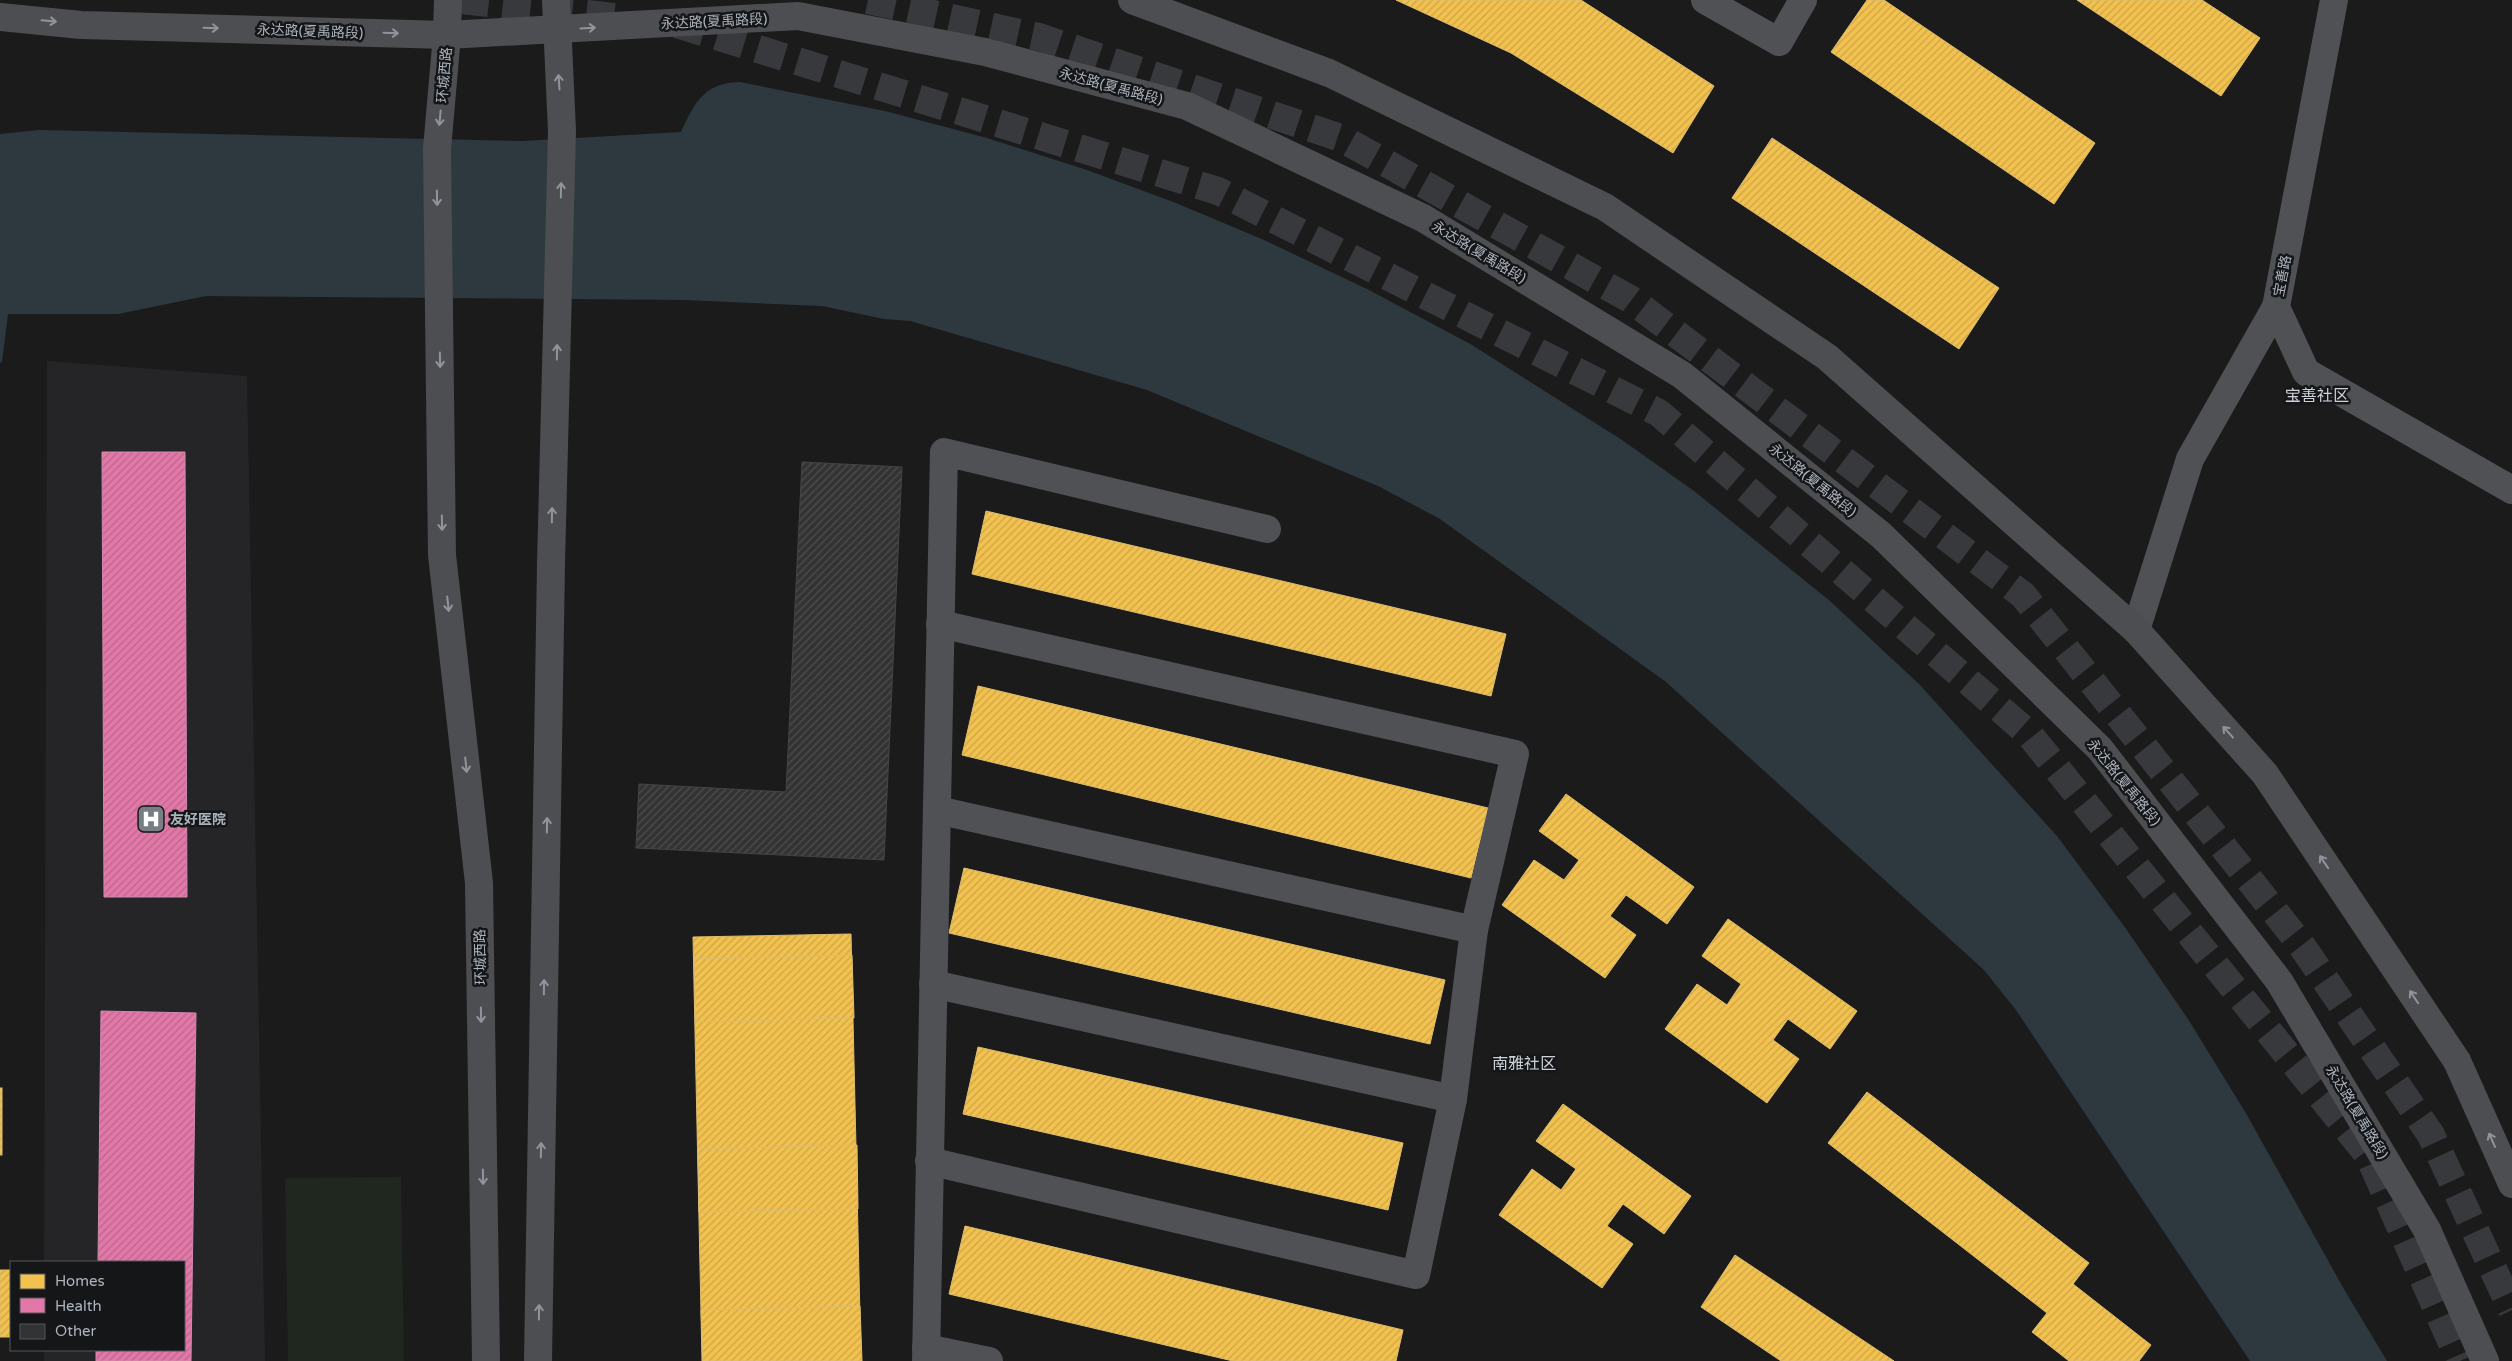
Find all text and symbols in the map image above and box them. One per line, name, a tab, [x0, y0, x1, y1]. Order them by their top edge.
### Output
street label: 永达路(夏禹路段)	[660, 10, 768, 33]
one-way arrow	[40, 17, 56, 26]
street label: 永达路(夏禹路段)	[256, 21, 364, 42]
one-way arrow	[202, 23, 219, 33]
one-way arrow	[580, 23, 596, 32]
one-way arrow	[382, 28, 399, 38]
street label: 环城西路	[434, 46, 455, 104]
street label: 永达路(夏禹路段)	[1057, 64, 1165, 109]
one-way arrow	[555, 74, 564, 90]
one-way arrow	[435, 110, 444, 126]
one-way arrow	[556, 182, 565, 198]
one-way arrow	[433, 190, 442, 206]
street label: 永达路(夏禹路段)	[1429, 218, 1529, 287]
street label: 宝善路	[2270, 254, 2295, 298]
one-way arrow	[552, 345, 561, 361]
one-way arrow	[435, 352, 445, 368]
district label: 宝善社区	[2285, 386, 2349, 406]
street label: 永达路(夏禹路段)	[1766, 440, 1860, 521]
one-way arrow	[548, 507, 557, 523]
one-way arrow	[437, 514, 447, 531]
one-way arrow	[443, 596, 453, 612]
one-way arrow	[2222, 725, 2234, 738]
street label: 永达路(夏禹路段)	[2083, 735, 2164, 829]
one-way arrow	[461, 757, 471, 773]
hospital icon: 友好医院	[136, 804, 166, 834]
place label: 友好医院	[170, 811, 226, 828]
one-way arrow	[542, 817, 552, 834]
one-way arrow	[2319, 856, 2329, 870]
street label: 环城西路	[472, 929, 489, 985]
one-way arrow	[539, 980, 549, 996]
one-way arrow	[2409, 991, 2419, 1005]
one-way arrow	[476, 1006, 486, 1022]
district label: 南雅社区	[1492, 1054, 1556, 1074]
street label: 永达路(夏禹路段)	[2322, 1062, 2391, 1162]
one-way arrow	[2487, 1133, 2496, 1148]
one-way arrow	[537, 1142, 546, 1158]
one-way arrow	[478, 1168, 488, 1185]
legend	[10, 1261, 185, 1351]
text: Homes	[55, 1272, 105, 1290]
text: Health	[55, 1297, 102, 1315]
one-way arrow	[534, 1305, 544, 1321]
text: Other	[55, 1322, 97, 1340]

